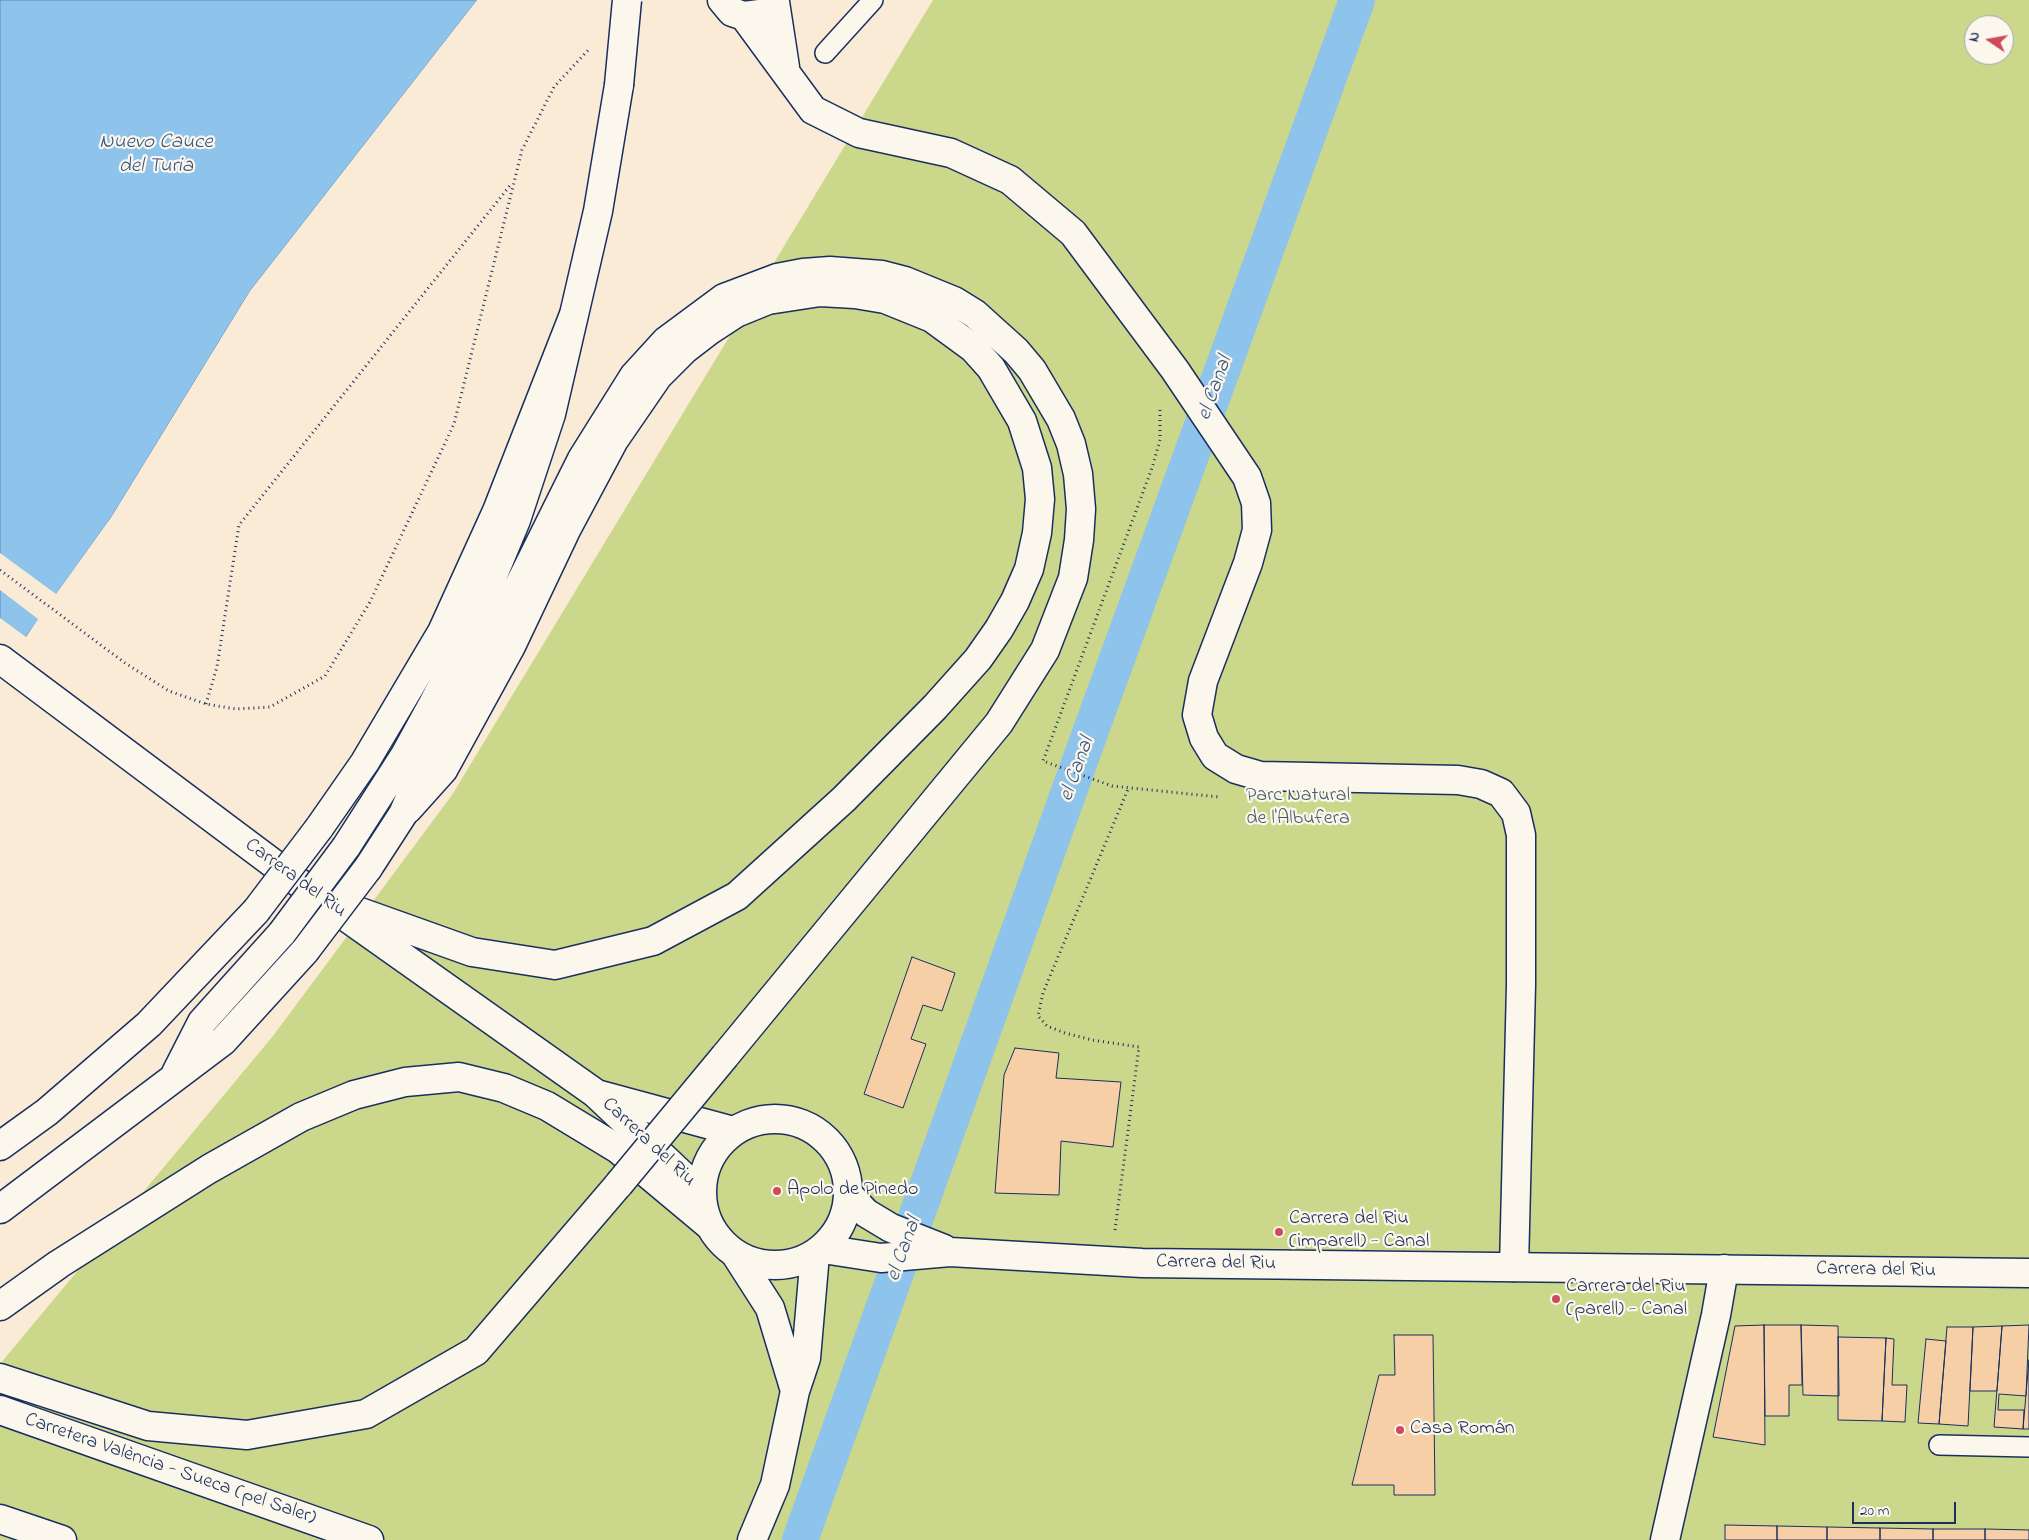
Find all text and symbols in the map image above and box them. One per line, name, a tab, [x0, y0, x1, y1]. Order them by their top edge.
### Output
north arrow	[1964, 15, 2014, 65]
text: N	[1964, 30, 1986, 44]
water label: Nuevo Cauce del Turia	[99, 131, 213, 181]
water label: el Canal	[1193, 354, 1239, 424]
water label: el Canal	[1055, 735, 1101, 805]
park label: Parc Natural de l'Albufera	[1246, 785, 1350, 832]
street label: Carrera del Riu	[240, 834, 350, 924]
street label: Carrera del Riu	[596, 1093, 700, 1193]
place label: Apolo de Pinedo	[787, 1179, 918, 1203]
marker: Apolo de Pinedo	[771, 1185, 783, 1197]
place label: Carrera del Riu (imparell) - Canal	[1289, 1208, 1429, 1255]
water label: el Canal	[882, 1215, 928, 1285]
marker: Carrera del Riu (imparell) - Canal	[1273, 1226, 1285, 1238]
street label: Carrera del Riu	[1156, 1251, 1276, 1277]
street label: Carrera del Riu	[1816, 1258, 1936, 1284]
place label: Carrera del Riu (parell) - Canal	[1566, 1276, 1687, 1323]
marker: Carrera del Riu (parell) - Canal	[1550, 1293, 1562, 1305]
street label: Carretera València - Sueca (pel Saler)	[21, 1409, 319, 1531]
place label: Casa Román	[1410, 1418, 1515, 1442]
marker: Casa Román	[1394, 1424, 1406, 1436]
scale bar	[1854, 1492, 1958, 1524]
text: 20 m	[1860, 1500, 1889, 1522]

